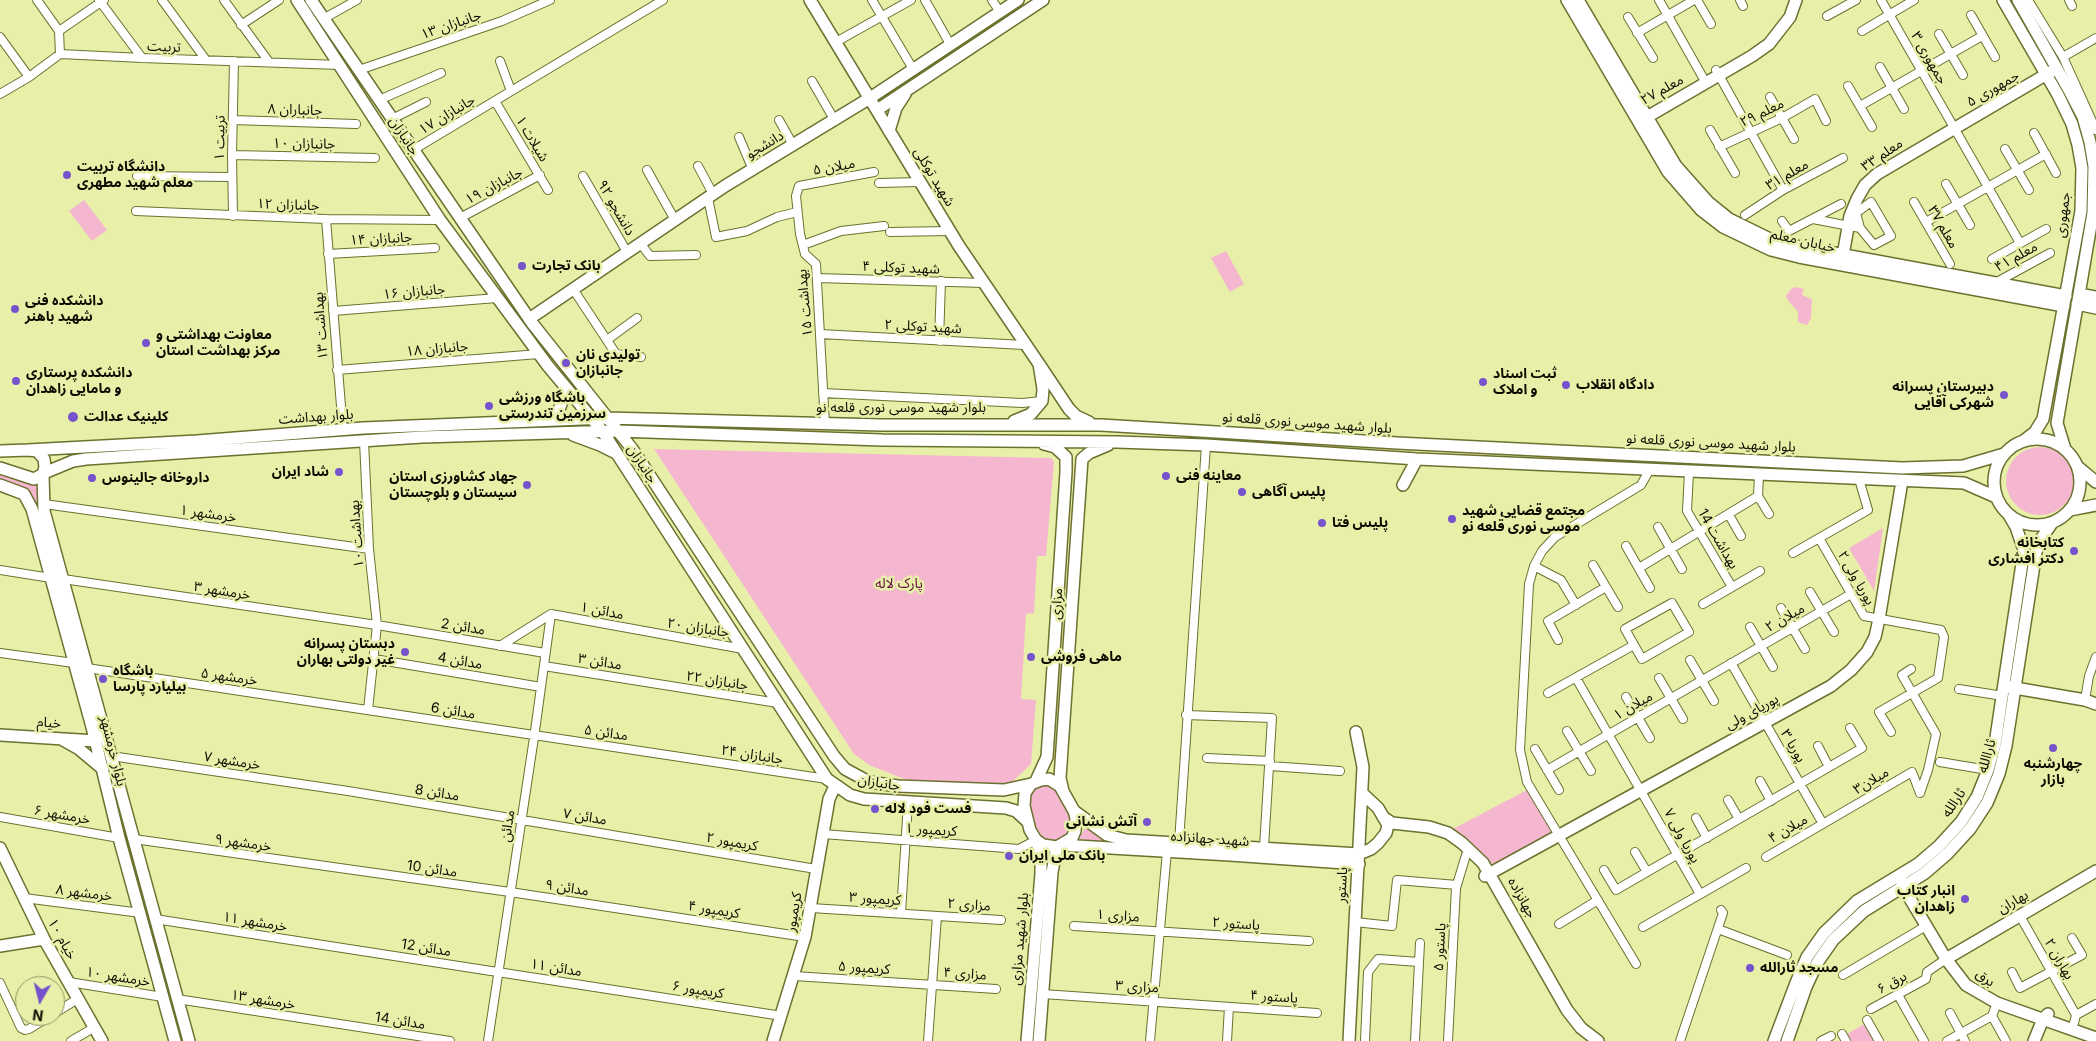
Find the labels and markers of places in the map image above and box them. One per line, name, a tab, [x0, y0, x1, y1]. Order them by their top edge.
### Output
place label: دانشگاه تربیت معلم شهید مطهری	[77, 159, 193, 192]
marker: دانشگاه تربیت معلم شهید مطهری	[61, 169, 73, 181]
place label: بانک تجارت	[532, 258, 601, 274]
marker: بانک تجارت	[516, 260, 528, 272]
place label: دانشکده فنی شهید باهنر	[25, 293, 103, 326]
marker: دانشکده فنی شهید باهنر	[9, 303, 21, 315]
place label: معاونت بهداشتی و مرکز بهداشت استان	[156, 327, 280, 360]
marker: معاونت بهداشتی و مرکز بهداشت استان	[140, 337, 152, 349]
place label: تولیدی نان جانبازان	[576, 347, 640, 380]
marker: تولیدی نان جانبازان	[560, 357, 572, 369]
place label: دانشکده پرستاری و مامایی زاهدان	[26, 365, 132, 398]
place label: ثبت اسناد و املاک	[1493, 366, 1557, 398]
marker: دانشکده پرستاری و مامایی زاهدان	[10, 375, 22, 387]
marker: ثبت اسناد و املاک	[1477, 376, 1489, 388]
place label: دادگاه انقلاب	[1576, 377, 1655, 393]
marker: دادگاه انقلاب	[1560, 379, 1572, 391]
place label: دبیرستان پسرانه شهرکی آقایی	[1892, 379, 1994, 412]
marker: دبیرستان پسرانه شهرکی آقایی	[1998, 389, 2010, 401]
place label: باشگاه ورزشی سرزمین تندرستی	[499, 390, 606, 422]
marker: باشگاه ورزشی سرزمین تندرستی	[483, 400, 495, 412]
place label: کلینیک عدالت	[84, 409, 168, 425]
marker: کلینیک عدالت	[66, 410, 80, 424]
place label: شاد ایران	[272, 464, 329, 480]
marker: شاد ایران	[333, 466, 345, 478]
place label: معاینه فنی	[1176, 468, 1241, 484]
place label: جهاد کشاورزی استان سیستان و بلوچستان	[389, 469, 517, 502]
place label: داروخانه جالینوس	[102, 470, 210, 486]
marker: معاینه فنی	[1160, 470, 1172, 482]
marker: داروخانه جالینوس	[86, 472, 98, 484]
marker: جهاد کشاورزی استان سیستان و بلوچستان	[521, 479, 533, 491]
place label: پلیس آگاهی	[1252, 484, 1326, 500]
marker: پلیس آگاهی	[1236, 486, 1248, 498]
place label: مجتمع قضایی شهید موسی نوری قلعه نو	[1462, 503, 1585, 536]
marker: مجتمع قضایی شهید موسی نوری قلعه نو	[1446, 513, 1458, 525]
place label: پلیس فتا	[1332, 515, 1388, 531]
marker: پلیس فتا	[1316, 517, 1328, 529]
place label: کتابخانه دکتر افشاری	[1988, 535, 2064, 568]
marker: کتابخانه دکتر افشاری	[2068, 545, 2080, 557]
place label: دبستان پسرانه غیر دولتی بهاران	[297, 636, 395, 669]
marker: دبستان پسرانه غیر دولتی بهاران	[399, 646, 411, 658]
place label: ماهی فروشی	[1041, 649, 1122, 665]
marker: ماهی فروشی	[1025, 651, 1037, 663]
place label: باشگاه بیلیارد پارسا	[113, 663, 187, 696]
marker: باشگاه بیلیارد پارسا	[97, 673, 109, 685]
marker: چهارشنبه بازار	[2047, 742, 2059, 754]
place label: چهارشنبه بازار	[2024, 756, 2082, 789]
place label: فست فود لاله	[885, 801, 971, 817]
marker: فست فود لاله	[869, 803, 881, 815]
place label: آتش نشانی	[1066, 814, 1137, 830]
marker: آتش نشانی	[1141, 816, 1153, 828]
place label: بانک ملی ایران	[1019, 848, 1105, 864]
marker: بانک ملی ایران	[1003, 850, 1015, 862]
place label: انبار کتاب زاهدان	[1897, 883, 1955, 916]
marker: انبار کتاب زاهدان	[1959, 893, 1971, 905]
place label: مسجد ثارالله	[1760, 960, 1838, 976]
marker: مسجد ثارالله	[1744, 962, 1756, 974]

